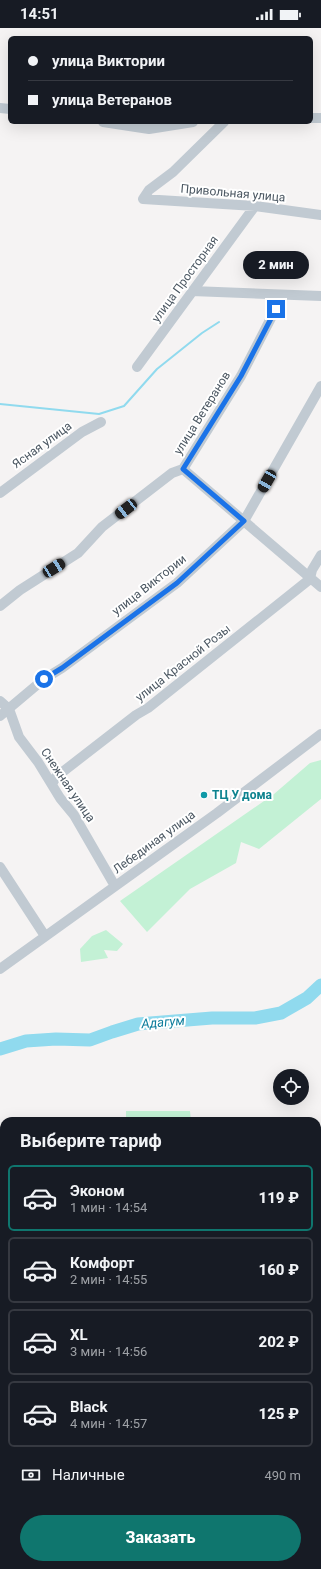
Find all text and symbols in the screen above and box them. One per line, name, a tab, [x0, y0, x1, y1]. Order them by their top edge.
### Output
text: 14:51	[20, 5, 59, 23]
text: улица Виктории	[52, 52, 165, 70]
text: улица Ветеранов	[52, 91, 172, 109]
street label: Привольная улица	[180, 181, 286, 205]
street label: улица Просторная	[149, 233, 221, 325]
callout: 2 мин	[243, 251, 309, 279]
text: 2 мин	[258, 257, 294, 272]
route end	[267, 300, 285, 318]
street label: улица Ветеранов	[171, 369, 233, 457]
street label: Ясная улица	[10, 419, 74, 471]
car	[256, 468, 278, 494]
car	[113, 497, 139, 521]
street label: улица Виктории	[109, 552, 189, 618]
car	[41, 557, 67, 579]
street label: улица Красной Розы	[133, 622, 233, 704]
route start	[35, 670, 53, 688]
street label: Снежная улица	[38, 745, 98, 825]
place label: ТЦ У дома	[212, 788, 273, 802]
marker: ТЦ У дома	[199, 790, 209, 800]
street label: Лебединая улица	[110, 808, 198, 876]
water label: Адагум	[140, 1013, 185, 1031]
map controls	[273, 1069, 309, 1105]
button: locate	[273, 1069, 309, 1105]
text: Выберите тариф	[20, 1130, 162, 1151]
icon: car	[22, 1180, 58, 1216]
text: Эконом	[70, 1182, 125, 1200]
text: 119 ₽	[259, 1189, 299, 1207]
text: 1 мин · 14:54	[70, 1200, 147, 1215]
icon: car	[22, 1252, 58, 1288]
text: Комфорт	[70, 1254, 134, 1272]
text: 160 ₽	[259, 1261, 299, 1279]
text: 2 мин · 14:55	[70, 1272, 147, 1287]
icon: car	[22, 1324, 58, 1360]
text: XL	[70, 1326, 88, 1344]
text: 202 ₽	[259, 1333, 299, 1351]
text: 3 мин · 14:56	[70, 1344, 147, 1359]
icon: car	[22, 1396, 58, 1432]
text: Black	[70, 1398, 107, 1416]
text: 125 ₽	[259, 1405, 299, 1423]
text: 4 мин · 14:57	[70, 1416, 147, 1431]
icon: cash	[20, 1464, 42, 1486]
text: Наличные	[52, 1466, 125, 1484]
text: 490 m	[264, 1468, 301, 1483]
button: Заказать	[20, 1515, 301, 1561]

